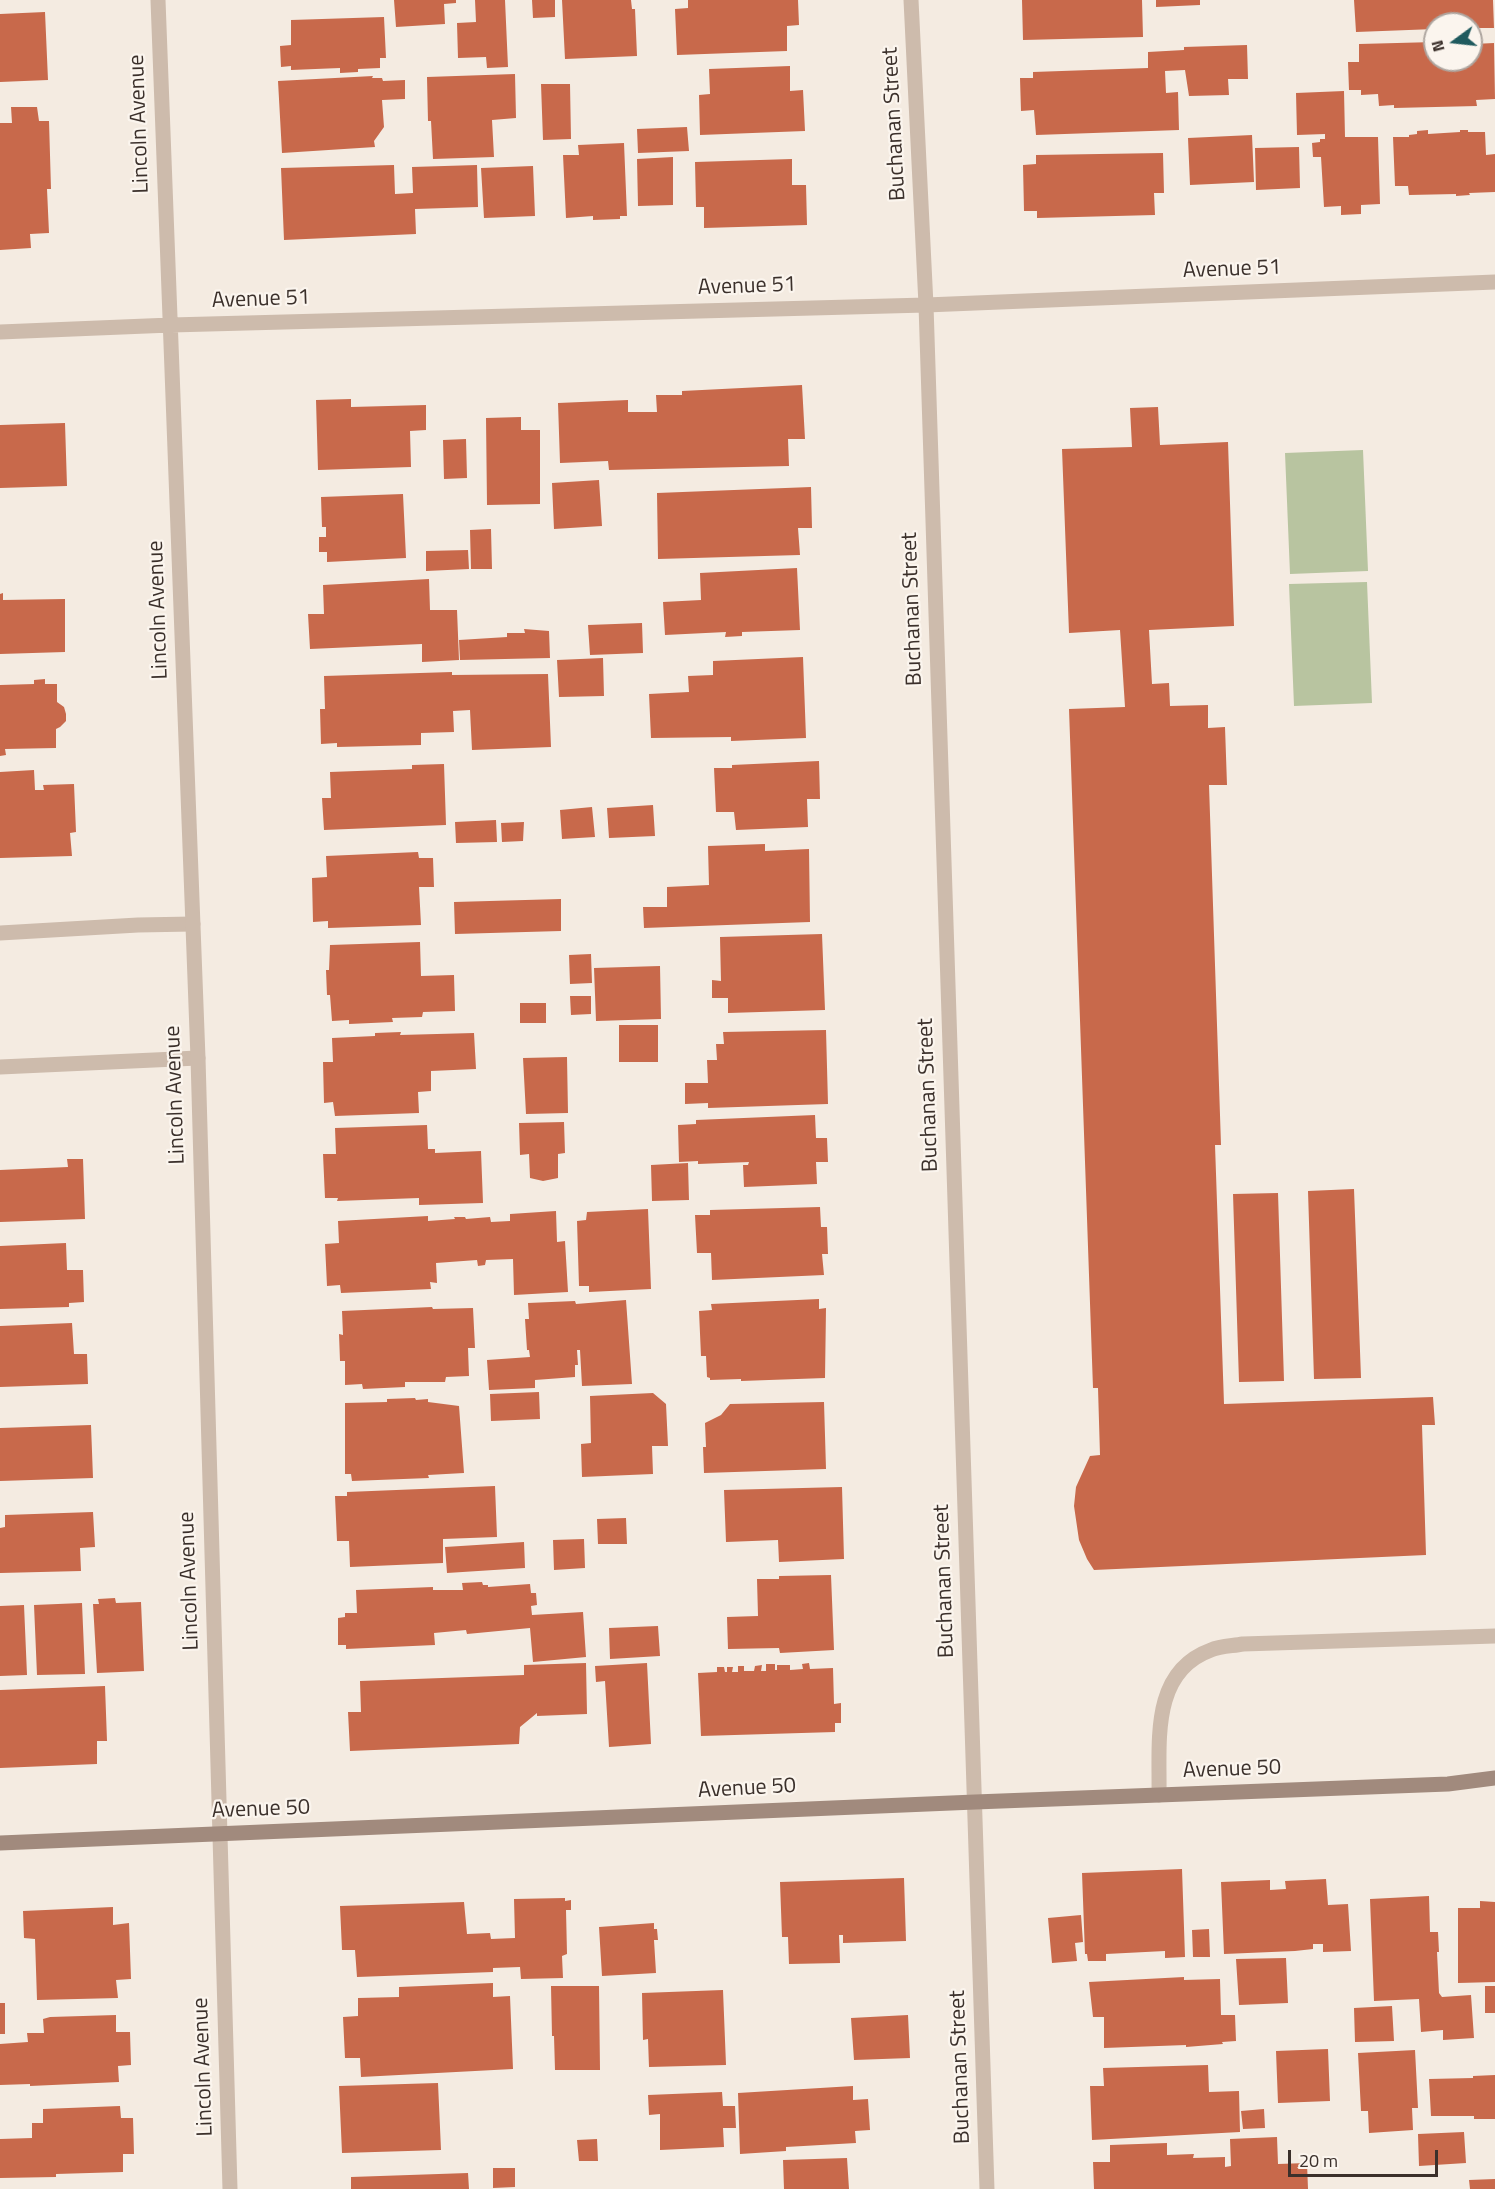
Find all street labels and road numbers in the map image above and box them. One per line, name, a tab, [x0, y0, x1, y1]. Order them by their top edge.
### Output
street label: Buchanan Street	[878, 46, 912, 202]
street label: Lincoln Avenue	[124, 54, 156, 194]
street label: Avenue 51	[1182, 255, 1282, 285]
street label: Avenue 51	[697, 272, 797, 302]
street label: Avenue 51	[211, 285, 311, 315]
street label: Buchanan Street	[897, 532, 929, 686]
street label: Lincoln Avenue	[143, 540, 175, 680]
street label: Buchanan Street	[913, 1018, 945, 1172]
street label: Lincoln Avenue	[160, 1025, 192, 1165]
street label: Buchanan Street	[929, 1504, 961, 1658]
street label: Lincoln Avenue	[174, 1511, 206, 1651]
street label: Avenue 50	[1182, 1755, 1282, 1785]
street label: Avenue 50	[697, 1773, 797, 1805]
street label: Avenue 50	[211, 1795, 311, 1825]
street label: Buchanan Street	[945, 1990, 977, 2144]
street label: Lincoln Avenue	[188, 1997, 220, 2137]

